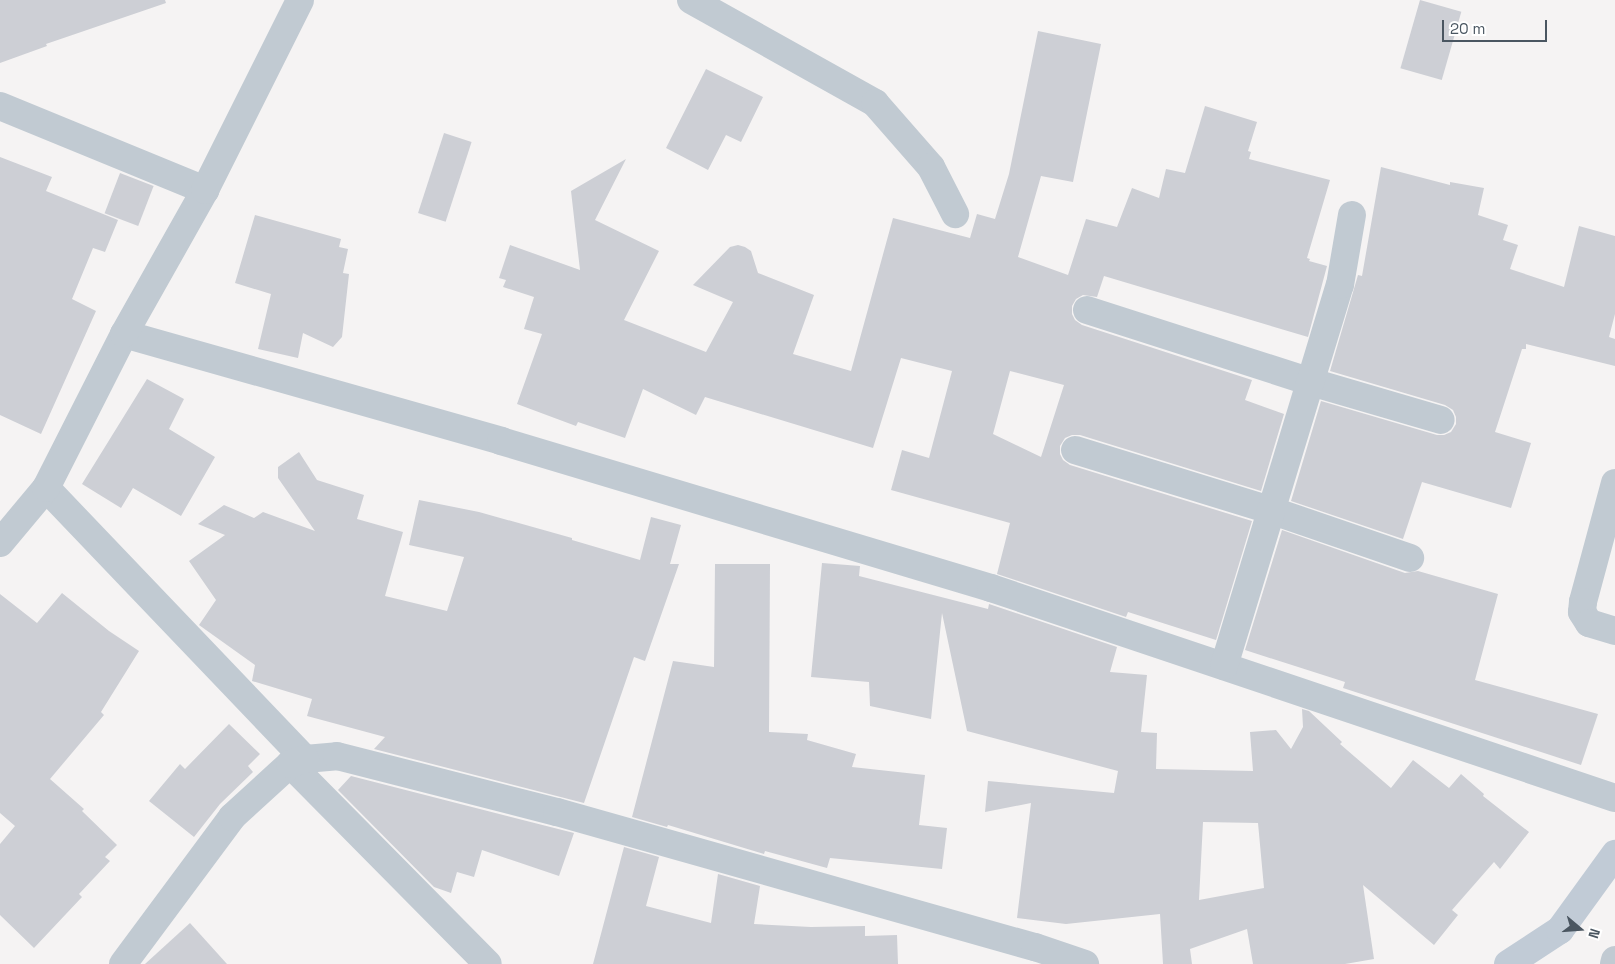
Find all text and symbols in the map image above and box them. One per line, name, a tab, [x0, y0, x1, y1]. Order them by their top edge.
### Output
scale bar	[1445, 10, 1550, 42]
text: 20 m	[1450, 19, 1485, 38]
north arrow	[1555, 904, 1605, 954]
text: N	[1584, 926, 1604, 941]

